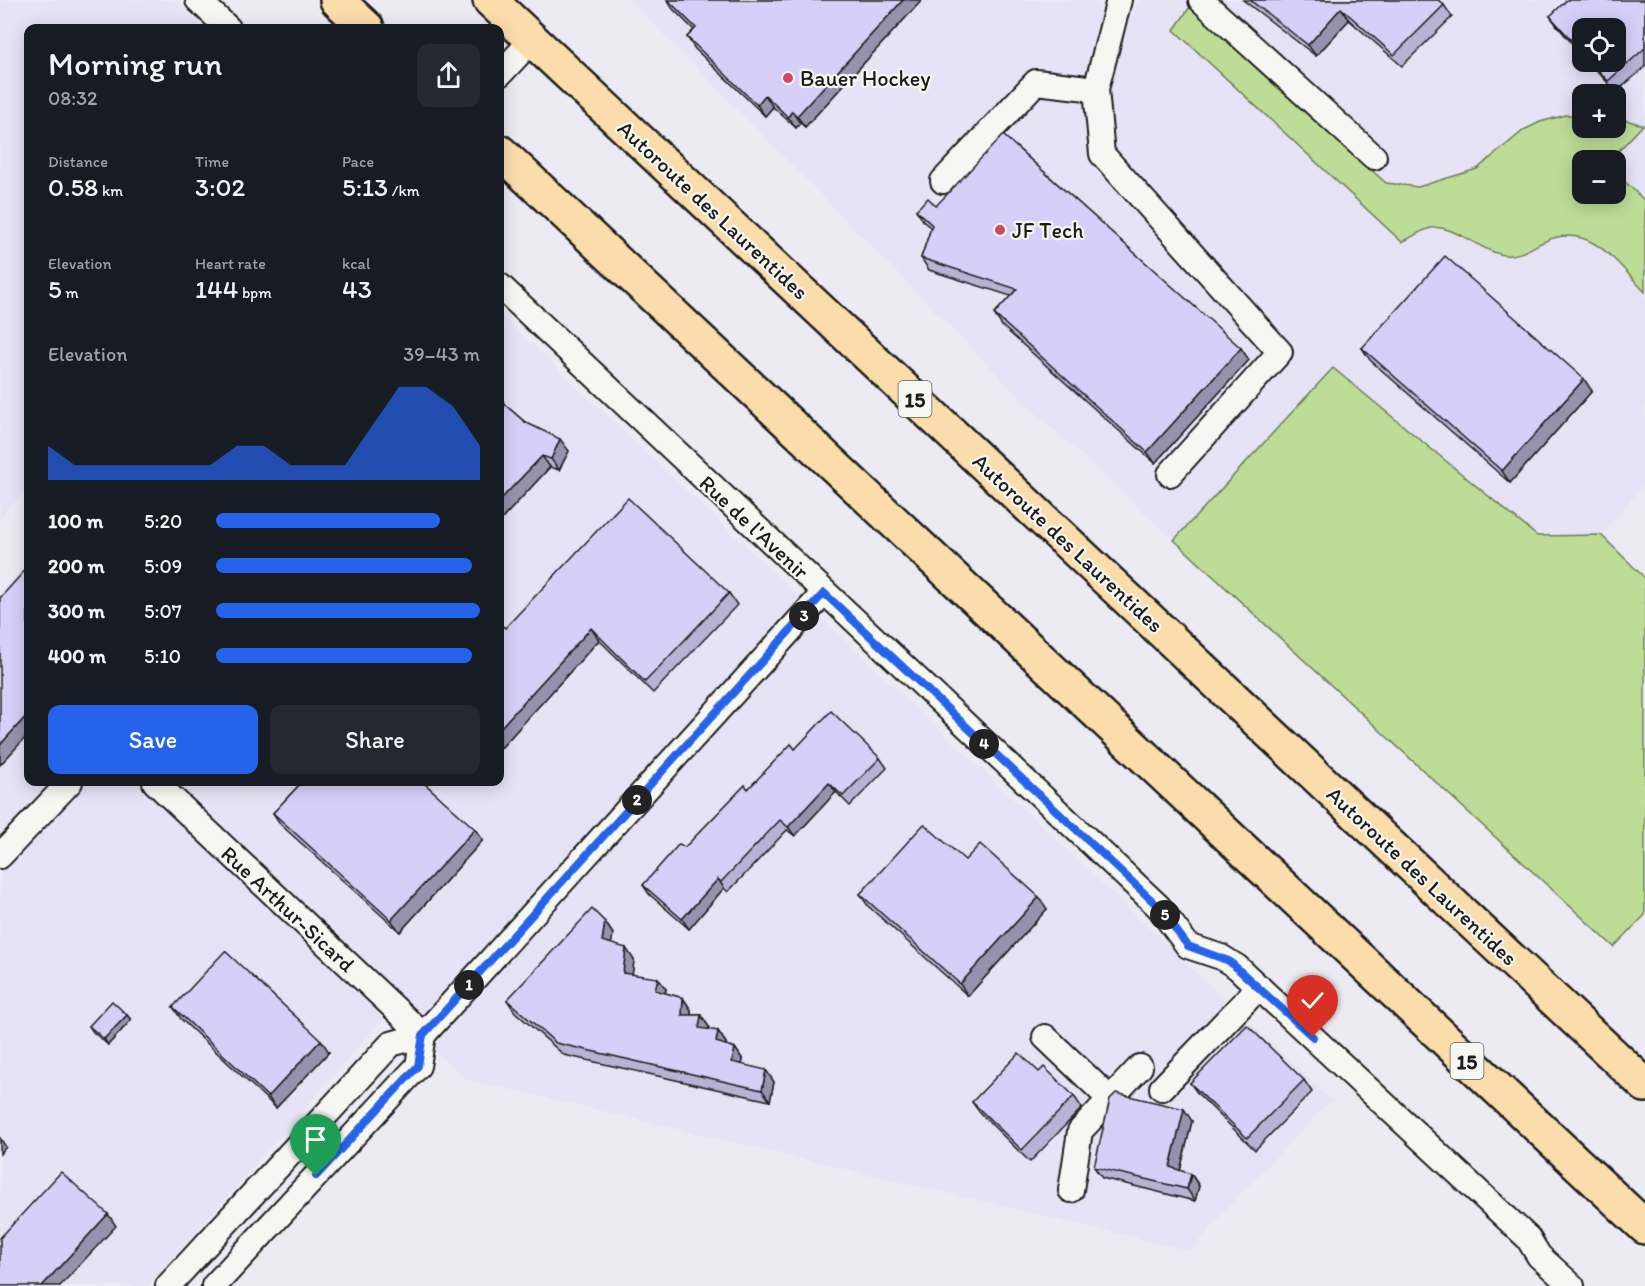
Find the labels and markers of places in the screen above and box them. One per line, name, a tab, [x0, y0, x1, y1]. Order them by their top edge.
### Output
place label: Bauer Hockey	[800, 65, 931, 92]
marker: Bauer Hockey	[781, 71, 795, 85]
place label: JF Tech	[1012, 217, 1084, 244]
marker: JF Tech	[993, 223, 1007, 237]
pin: 3	[789, 601, 819, 631]
pin: 4	[969, 729, 999, 759]
pin: 2	[622, 785, 652, 815]
pin: 5	[1150, 900, 1180, 930]
pin: 1	[454, 970, 484, 1000]
pin	[1287, 975, 1338, 1037]
pin	[290, 1114, 341, 1176]

